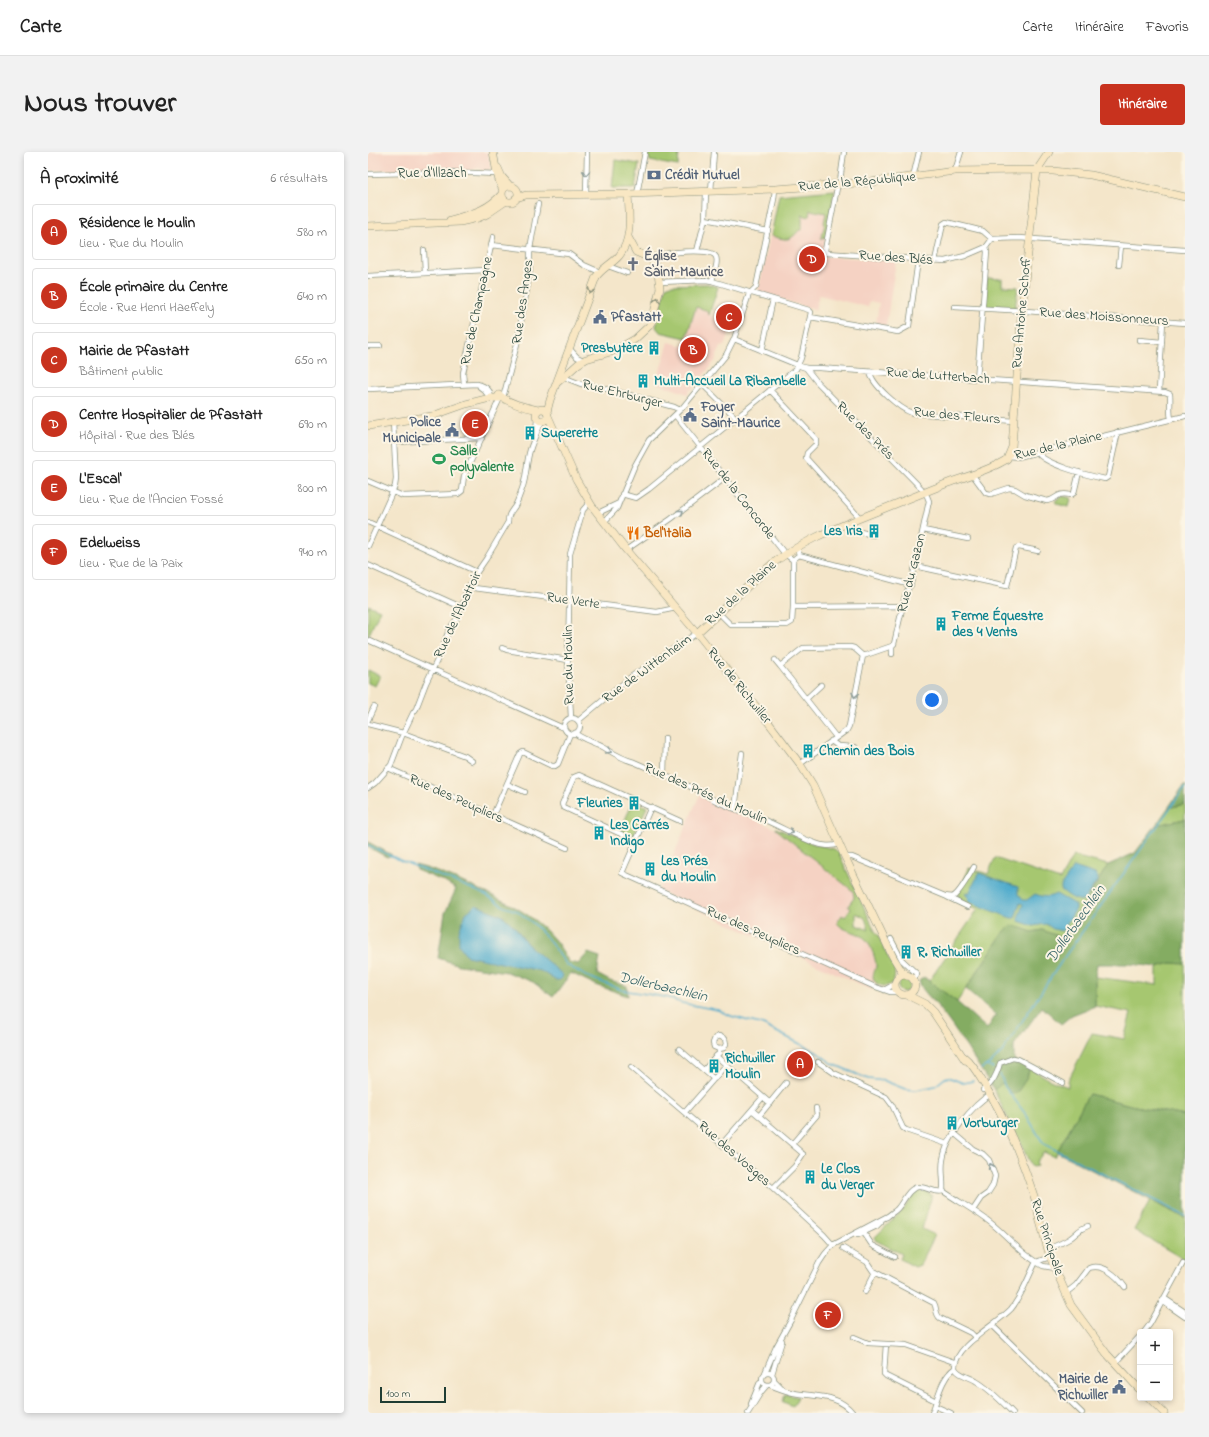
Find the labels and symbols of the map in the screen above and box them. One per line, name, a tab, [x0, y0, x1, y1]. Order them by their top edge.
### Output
street label: Rue d'Illzach	[397, 163, 467, 184]
place label: Crédit Mutuel	[665, 165, 740, 186]
street label: Rue de la République	[797, 166, 917, 198]
bank icon: Crédit Mutuel	[646, 167, 662, 183]
one-way arrow	[582, 170, 591, 176]
pin: D	[799, 244, 825, 274]
street label: Rue des Blés	[858, 245, 934, 271]
place label: Église Saint-Maurice	[644, 246, 724, 283]
street label: Rue de Champagne	[455, 254, 500, 367]
church icon: Église Saint-Maurice	[625, 256, 641, 272]
street label: Rue Antoine Schoff	[1007, 256, 1037, 369]
street label: Rue des Anges	[507, 258, 540, 346]
one-way arrow	[587, 288, 595, 295]
one-way arrow	[652, 296, 661, 303]
pin: C	[716, 302, 742, 332]
street label: Rue des Moissonneurs	[1039, 302, 1169, 332]
place label: Pfastatt	[611, 307, 661, 328]
public building icon: Pfastatt	[592, 309, 608, 325]
pin: B	[680, 335, 706, 365]
place label: Presbytère	[581, 338, 644, 361]
building icon: Presbytère	[646, 340, 662, 356]
street label: Rue de Lutterbach	[885, 362, 991, 390]
place label: Multi-Accueil La Ribambelle	[654, 371, 807, 392]
building icon: Multi-Accueil La Ribambelle	[635, 373, 651, 389]
street label: Rue Ehrburger	[580, 374, 665, 415]
place label: Foyer Saint-Maurice	[700, 397, 781, 434]
street label: Rue des Prés	[831, 397, 899, 465]
street label: Rue des Fleurs	[913, 402, 1001, 430]
public building icon: Foyer Saint-Maurice	[682, 407, 698, 423]
pin: E	[462, 409, 488, 439]
place label: Police Municipale	[383, 412, 442, 449]
public building icon: Police Municipale	[444, 422, 460, 438]
place label: Superette	[541, 423, 599, 444]
building icon: Superette	[522, 425, 538, 441]
street label: Rue de la Plaine	[1012, 426, 1105, 466]
place label: Salle polyvalente	[450, 441, 515, 480]
street label: Rue de la Concorde	[696, 444, 781, 545]
sports icon: Salle polyvalente	[431, 451, 447, 467]
one-way arrow	[677, 509, 684, 516]
place label: Les Iris	[824, 521, 863, 542]
place label: Bel'Italia	[643, 523, 692, 544]
building icon: Les Iris	[866, 523, 882, 539]
restaurant icon: Bel'Italia	[625, 525, 641, 541]
street label: Rue du Gazon	[892, 531, 932, 615]
street label: Rue de la Plaine	[701, 555, 782, 631]
street label: Rue de l'Abattoir	[429, 567, 488, 662]
street label: Rue Verte	[545, 587, 602, 615]
place label: Ferme Équestre des 4 Vents	[951, 606, 1044, 643]
building icon: Ferme Équestre des 4 Vents	[933, 616, 949, 632]
street label: Rue du Moulin	[558, 625, 580, 705]
street label: Rue de Wittenheim	[598, 629, 696, 709]
street label: Rue de Richwiller	[701, 643, 777, 729]
your location	[922, 690, 942, 710]
one-way arrow	[852, 691, 860, 698]
place label: Chemin des Bois	[819, 741, 915, 762]
building icon: Chemin des Bois	[800, 743, 816, 759]
one-way arrow	[605, 747, 612, 754]
street label: Rue des Prés du Moulin	[641, 757, 771, 831]
street label: Rue des Peupliers	[405, 769, 507, 829]
place label: Fleuries	[576, 793, 623, 814]
building icon: Fleuries	[626, 795, 642, 811]
place label: Les Carrés Indigo	[610, 815, 669, 854]
building icon: Les Carrés Indigo	[591, 825, 607, 841]
one-way arrow	[787, 827, 795, 835]
place label: Les Prés du Moulin	[661, 851, 716, 888]
building icon: Les Prés du Moulin	[642, 861, 658, 877]
water label: Dollerbaechlein	[1041, 880, 1111, 967]
street label: Rue des Peupliers	[702, 901, 804, 961]
place label: R. Richwiller	[916, 942, 982, 963]
building icon: R. Richwiller	[898, 944, 914, 960]
water label: Dollerbaechlein	[616, 966, 710, 1008]
place label: Richwiller Moulin	[724, 1048, 776, 1085]
pin: A	[787, 1049, 813, 1079]
building icon: Richwiller Moulin	[706, 1058, 722, 1074]
place label: Vorburger	[962, 1113, 1018, 1136]
building icon: Vorburger	[944, 1115, 960, 1131]
street label: Rue des Vosges	[692, 1116, 775, 1193]
place label: Le Clos du Verger	[821, 1159, 875, 1198]
one-way arrow	[988, 1162, 996, 1170]
building icon: Le Clos du Verger	[802, 1169, 818, 1185]
street label: Rue Principale	[1025, 1196, 1069, 1279]
pin: F	[815, 1300, 841, 1330]
place label: Mairie de Richwiller	[1057, 1369, 1109, 1406]
public building icon: Mairie de Richwiller	[1111, 1379, 1127, 1395]
scale bar	[380, 1385, 446, 1404]

